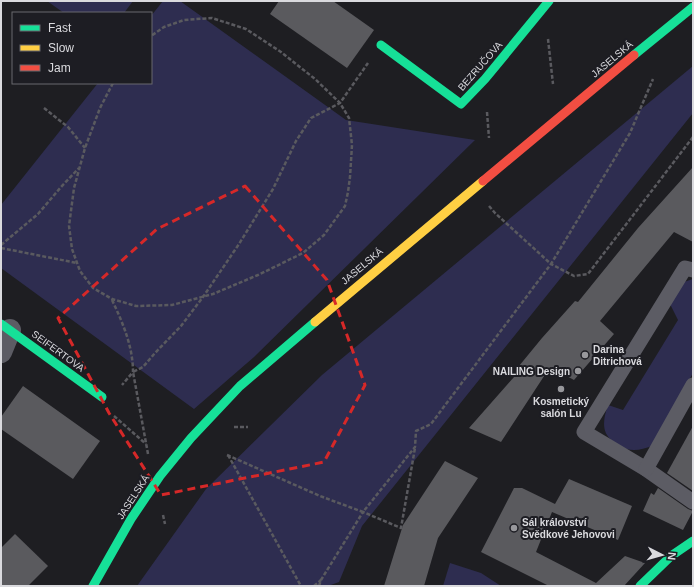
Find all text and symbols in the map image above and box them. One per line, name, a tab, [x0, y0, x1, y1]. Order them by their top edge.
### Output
legend	[12, 12, 152, 84]
text: Fast	[48, 21, 72, 35]
street label: BEZRUČOVA	[455, 38, 505, 93]
street label: JASELSKÁ	[588, 38, 635, 79]
text: Slow	[48, 41, 74, 55]
text: Jam	[48, 61, 71, 75]
street label: JASELSKÁ	[338, 245, 385, 286]
street label: SEIFERTOVA	[30, 328, 87, 374]
place label: Darina Ditrichová	[593, 344, 642, 367]
marker: Darina Ditrichová	[580, 350, 590, 360]
place label: NAILING Design	[493, 366, 570, 377]
marker: NAILING Design	[573, 366, 583, 376]
marker: Kosmetický salón Lu	[556, 384, 566, 394]
place label: Kosmetický salón Lu	[533, 396, 590, 419]
street label: JASELSKÁ	[114, 472, 152, 521]
place label: Sál království Svědkové Jehovovi	[522, 517, 615, 540]
marker: Sál království Svědkové Jehovovi	[509, 523, 519, 533]
north arrow	[642, 535, 682, 575]
text: N	[666, 551, 678, 561]

